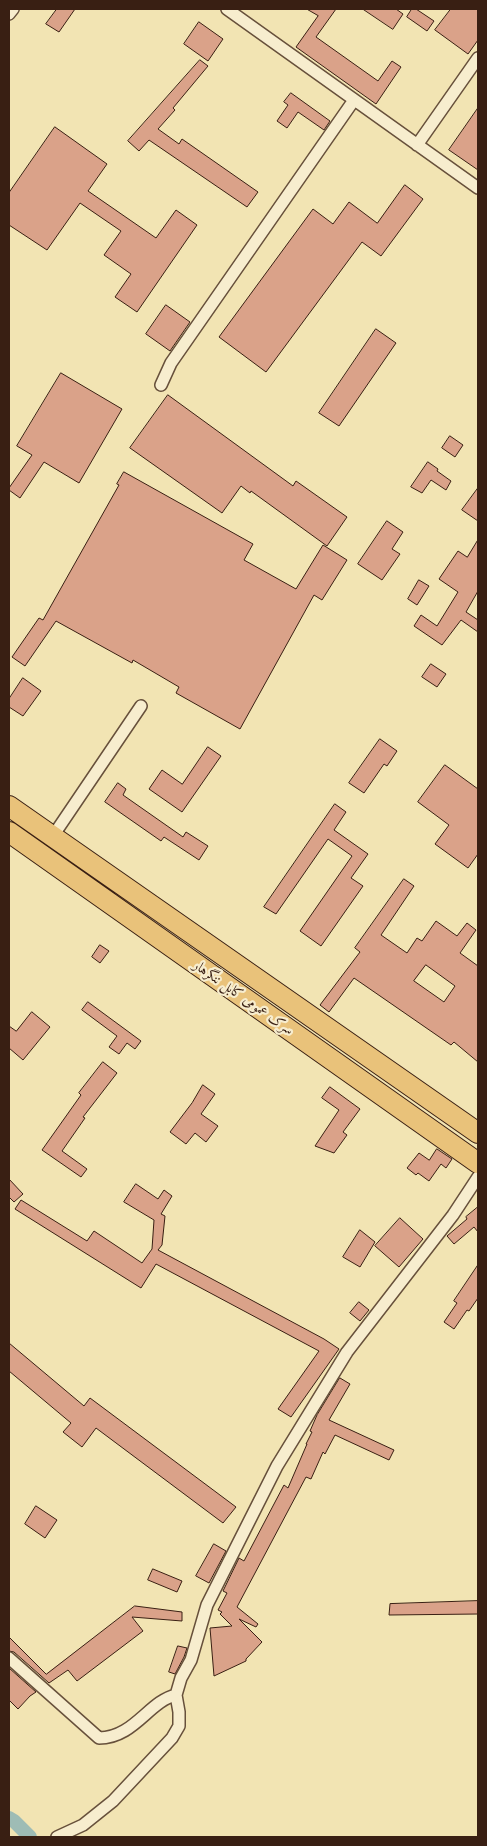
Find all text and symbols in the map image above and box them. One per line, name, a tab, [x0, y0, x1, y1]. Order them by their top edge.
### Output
street label: سرک عمومی کابل ننگرهار	[189, 957, 297, 1039]

